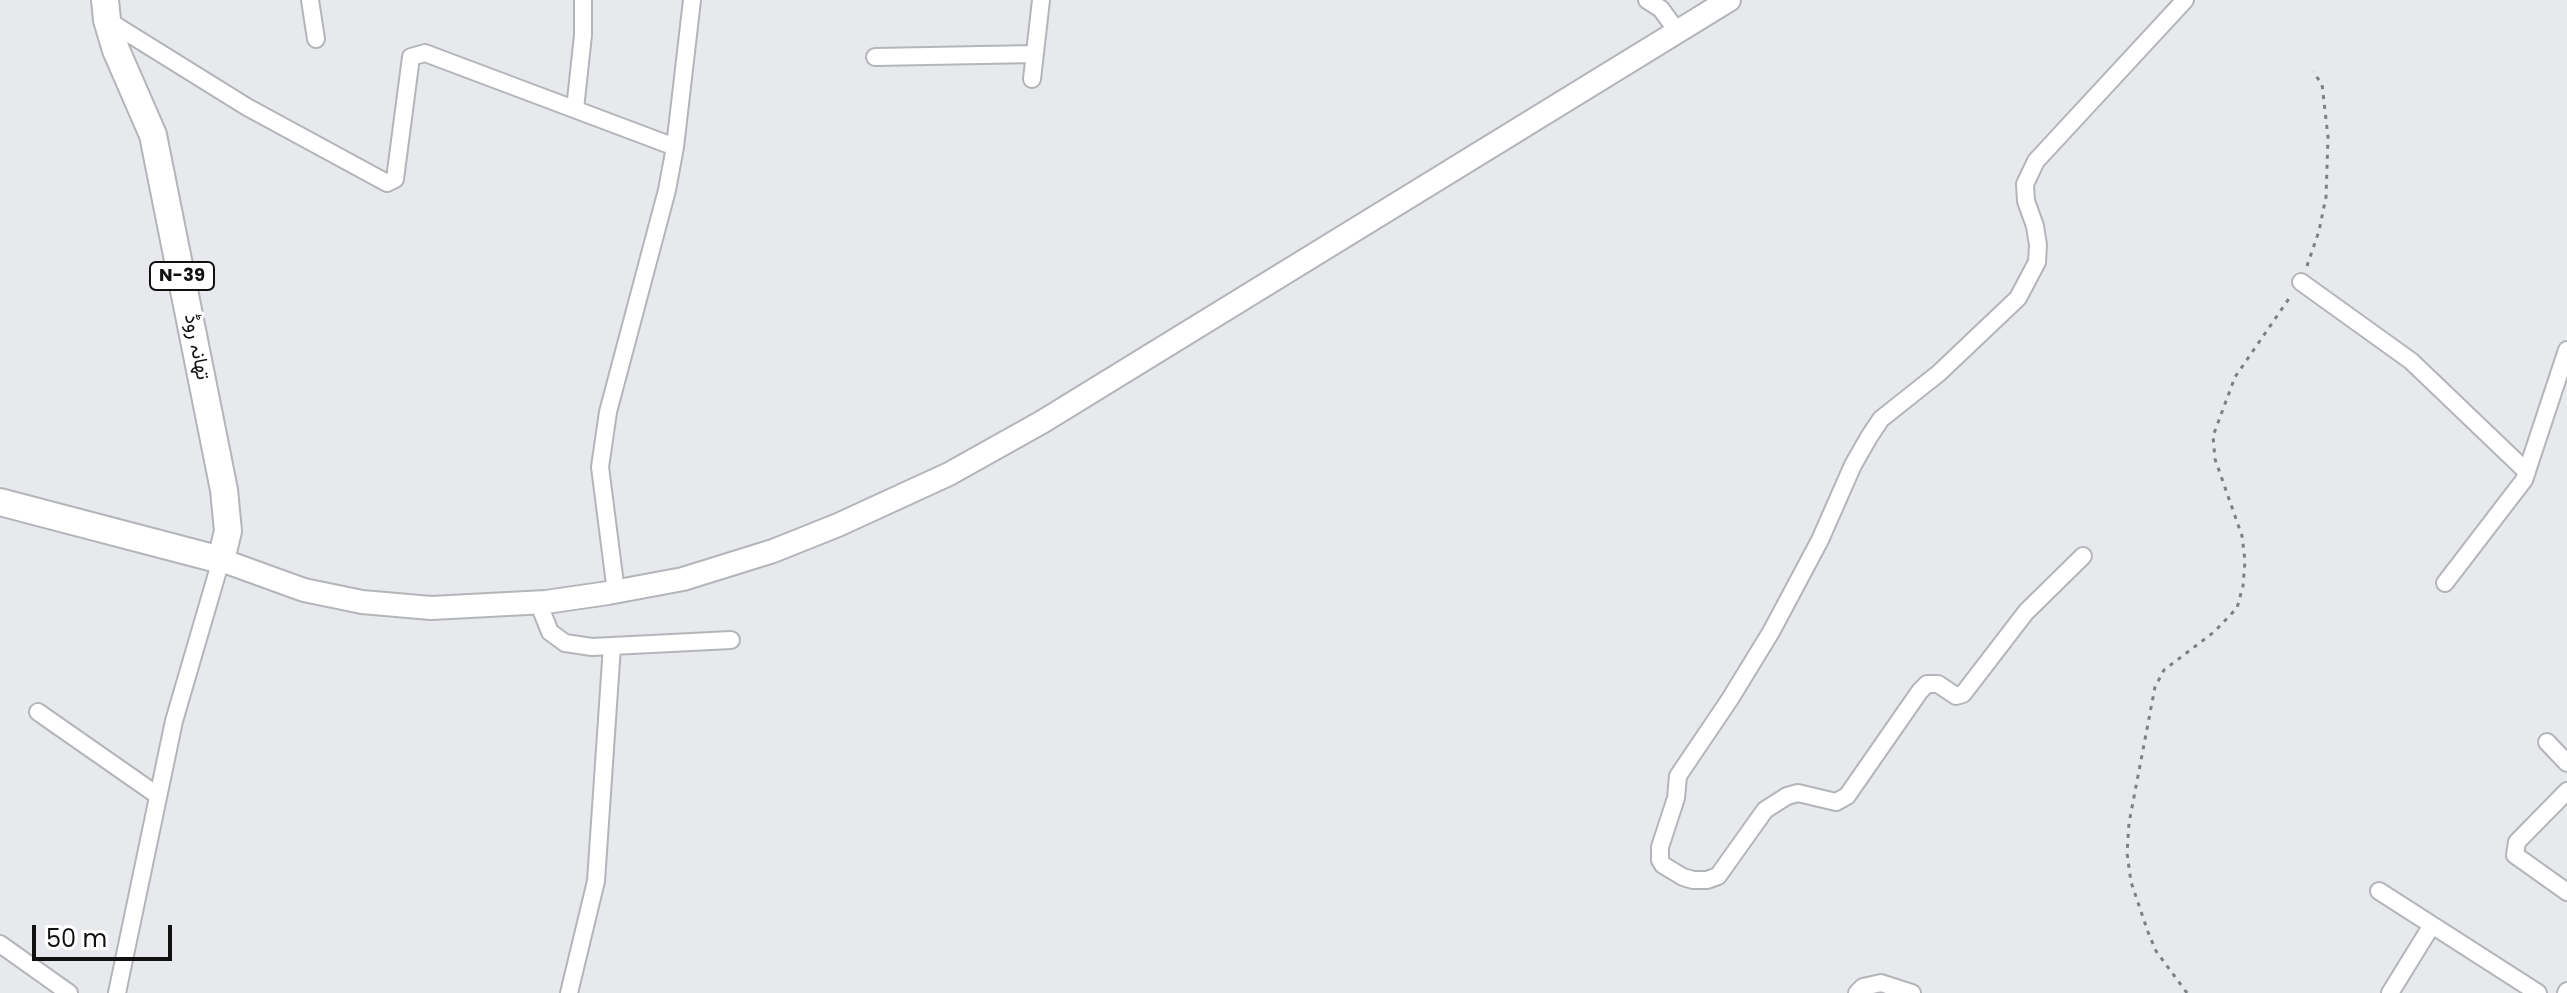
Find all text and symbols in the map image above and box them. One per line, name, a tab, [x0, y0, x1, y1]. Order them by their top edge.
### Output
road number: N-39	[150, 262, 214, 290]
street label: تھانہ روڈ	[178, 312, 214, 382]
scale bar	[36, 909, 176, 959]
text: 50 m	[46, 922, 107, 955]

